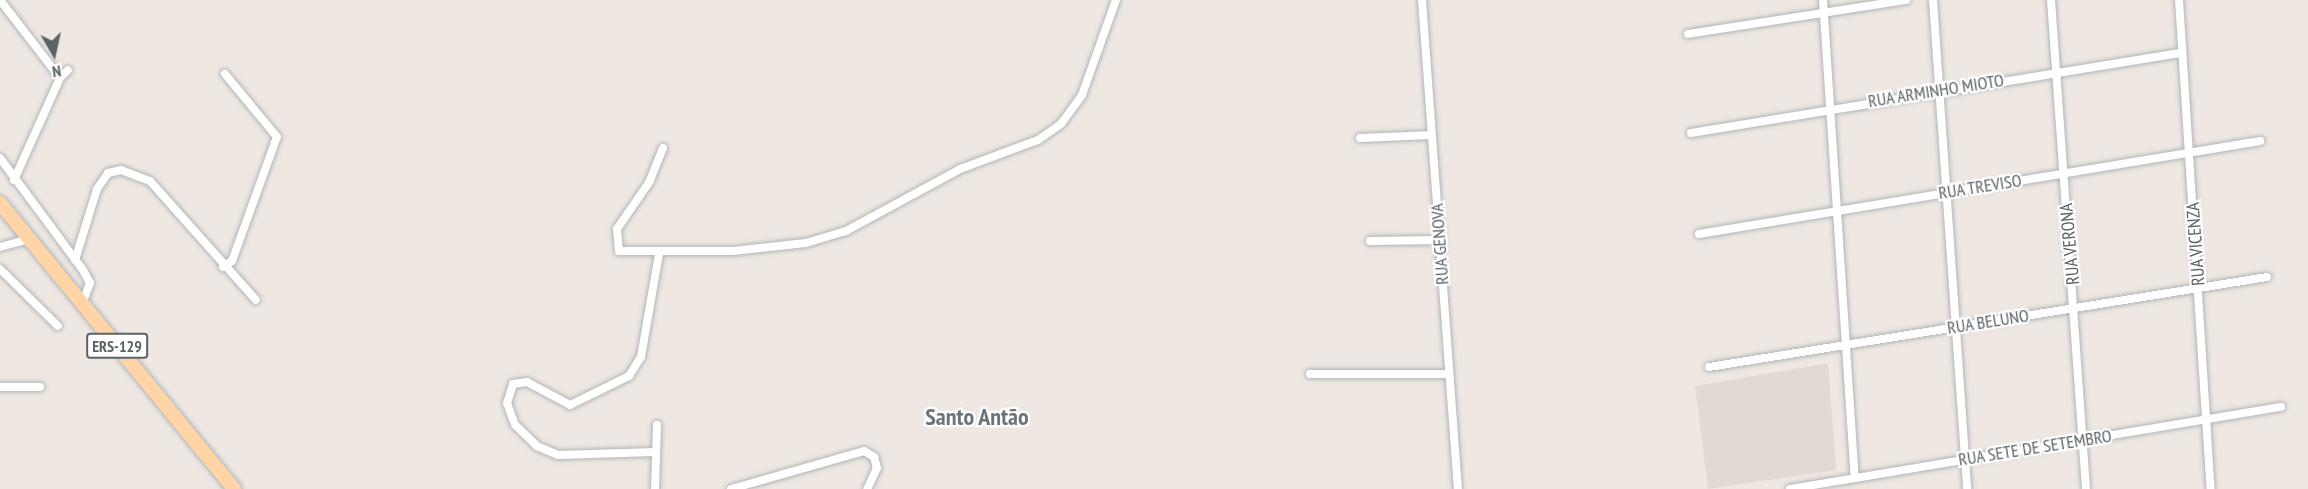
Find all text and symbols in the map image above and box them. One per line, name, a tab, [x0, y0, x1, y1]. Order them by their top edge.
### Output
north arrow	[24, 24, 84, 84]
text: N	[51, 61, 63, 82]
street label: RUA ARMINHO MIOTO	[1866, 70, 2006, 112]
street label: RUA TREVISO	[1936, 170, 2024, 204]
street label: RUA VICENZA	[2182, 201, 2210, 287]
street label: RUA GENOVA	[1426, 202, 1454, 286]
street label: RUA VERONA	[2056, 202, 2084, 286]
street label: RUA BELUNO	[1945, 305, 2031, 339]
road number: ERS-129	[86, 333, 148, 359]
district label: Santo Antão	[925, 403, 1029, 431]
street label: RUA SETE DE SETEMBRO	[1957, 425, 2113, 471]

